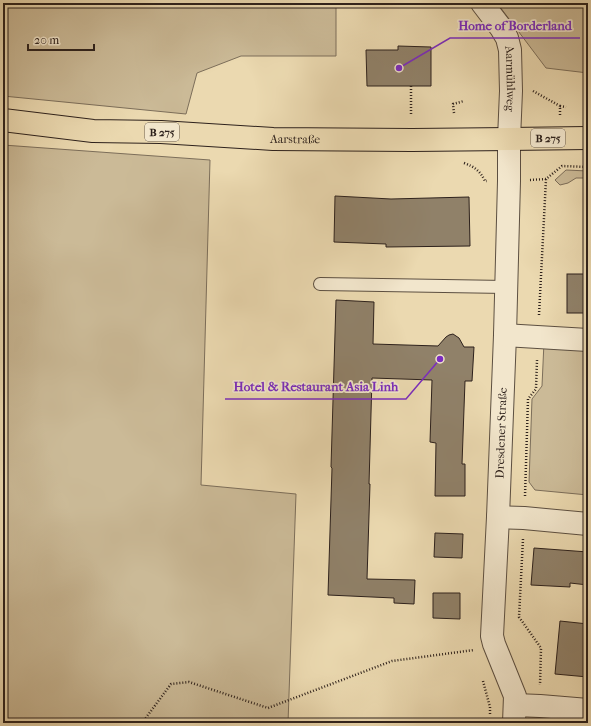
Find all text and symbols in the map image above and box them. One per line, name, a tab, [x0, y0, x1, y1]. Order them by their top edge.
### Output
callout: Home of Borderland	[450, 13, 580, 38]
text: Home of Borderland	[458, 18, 573, 33]
scale bar	[28, 26, 94, 52]
text: 20 m	[34, 33, 59, 47]
street label: Aarmühlweg	[502, 43, 518, 112]
road number: B 275	[145, 123, 179, 141]
road number: B 275	[531, 129, 565, 147]
street label: Aarstraße	[269, 132, 320, 146]
callout: Hotel & Restaurant Asia Linh	[225, 374, 406, 399]
text: Hotel & Restaurant Asia Linh	[234, 379, 399, 394]
street label: Dresdener Straße	[492, 387, 510, 479]

